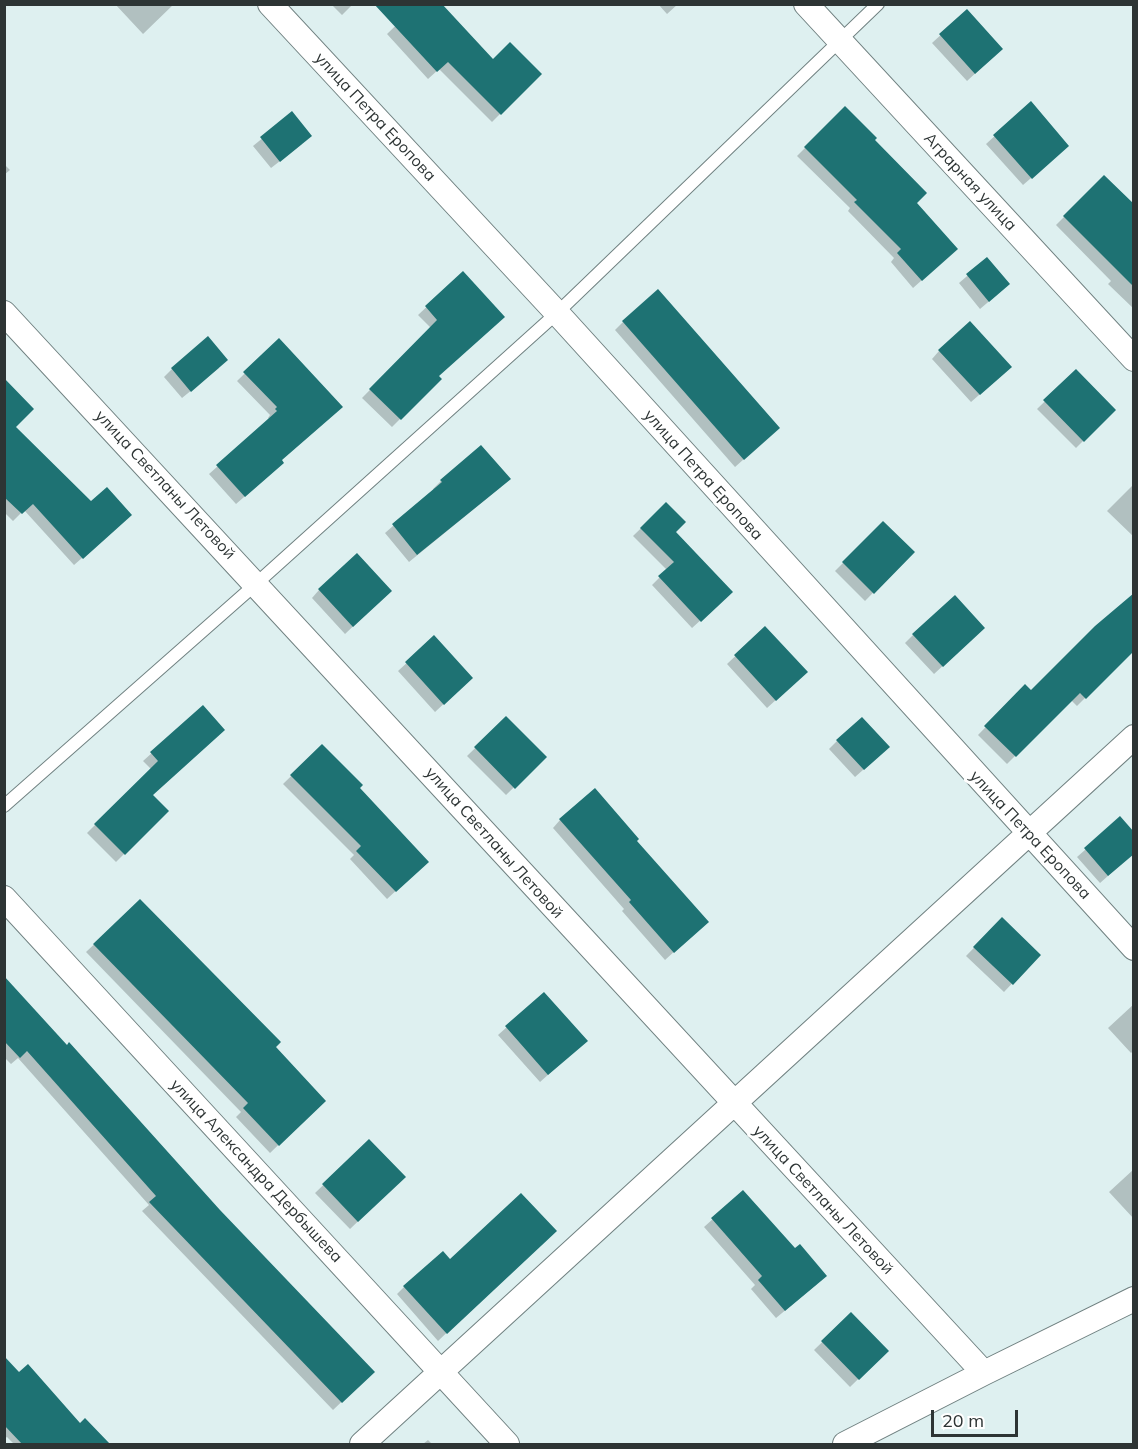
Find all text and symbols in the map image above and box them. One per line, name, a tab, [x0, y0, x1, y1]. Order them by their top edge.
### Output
street label: улица Петра Еропова	[310, 49, 440, 185]
street label: Аграрная улица	[920, 129, 1020, 235]
street label: улица Светланы Летовой	[91, 406, 239, 564]
street label: улица Петра Еропова	[639, 406, 767, 544]
street label: улица Светланы Летовой	[421, 763, 567, 923]
street label: улица Петра Еропова	[965, 767, 1095, 903]
street label: улица Александра Дербышева	[166, 1075, 346, 1267]
street label: улица Светланы Летовой	[749, 1121, 897, 1279]
scale bar	[934, 1398, 1021, 1436]
text: 20 m	[942, 1409, 984, 1432]

